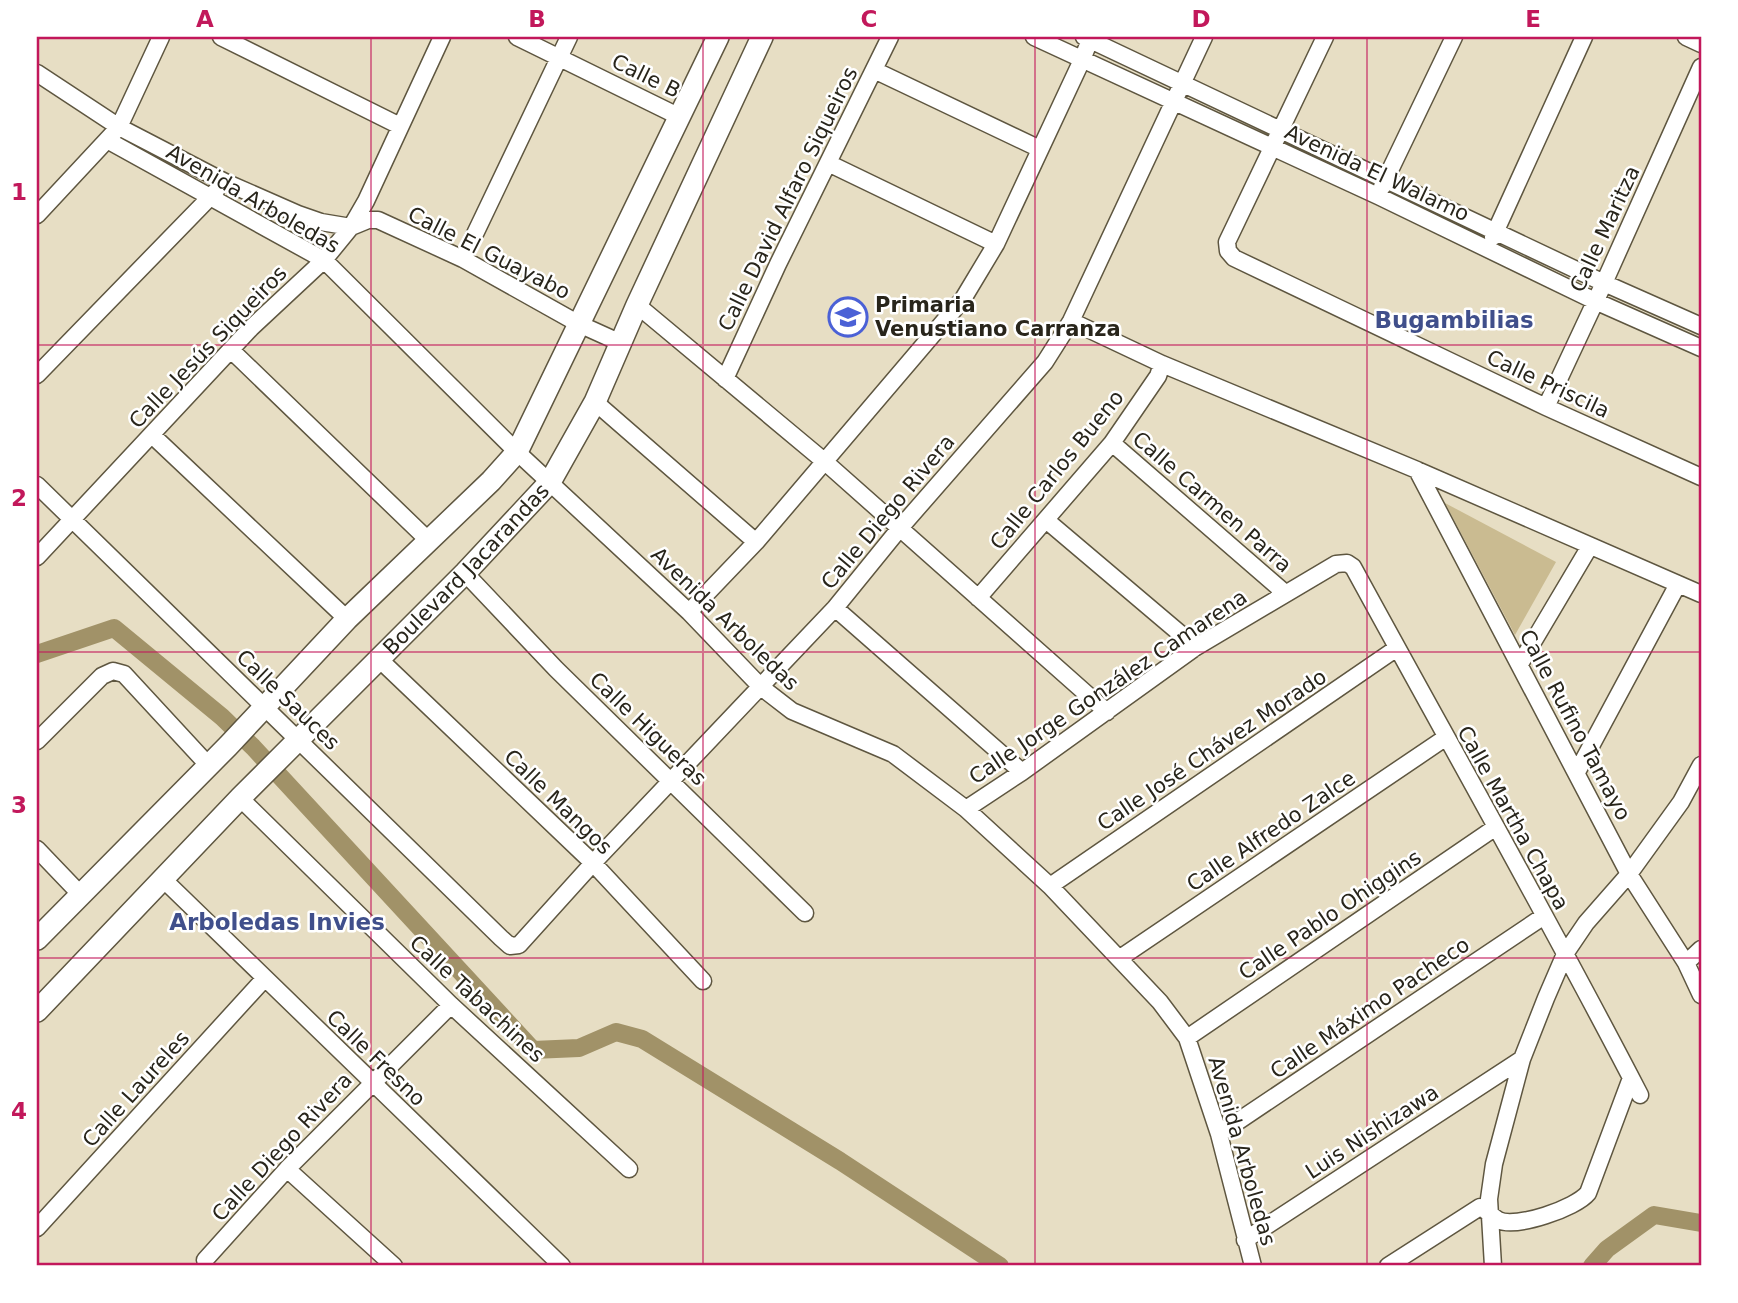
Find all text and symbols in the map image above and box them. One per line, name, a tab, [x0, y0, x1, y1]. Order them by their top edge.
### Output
text: A	[196, 6, 214, 32]
text: B	[528, 6, 546, 32]
text: C	[861, 6, 877, 32]
text: D	[1191, 6, 1211, 32]
text: E	[1525, 6, 1541, 32]
street label: Calle B	[608, 49, 684, 103]
street label: Calle David Alfaro Siqueiros	[713, 63, 863, 335]
street label: Avenida El Walamo	[1281, 120, 1473, 226]
street label: Avenida Arboledas	[162, 140, 344, 258]
street label: Calle Maritza	[1565, 162, 1645, 296]
text: 1	[11, 179, 27, 205]
street label: Calle El Guayabo	[404, 202, 574, 304]
street label: Calle Jesús Siqueiros	[124, 261, 292, 433]
place label: Primaria Venustiano Carranza	[875, 293, 1121, 341]
school or university icon: Primaria Venustiano Carranza	[827, 296, 869, 338]
district label: Bugambilias	[1374, 307, 1534, 333]
street label: Calle Priscila	[1483, 345, 1613, 423]
street label: Calle Carlos Bueno	[985, 385, 1129, 555]
street label: Calle Carmen Parra	[1128, 427, 1296, 577]
street label: Calle Diego Rivera	[817, 430, 959, 594]
street label: Boulevard Jacarandas	[378, 479, 554, 660]
text: 2	[11, 485, 27, 511]
street label: Avenida Arboledas	[646, 542, 804, 696]
street label: Calle Jorge González Camarena	[965, 585, 1251, 789]
street label: Calle Rufino Tamayo	[1514, 625, 1636, 825]
street label: Calle Sauces	[232, 645, 344, 755]
street label: Calle José Chávez Morado	[1093, 664, 1331, 836]
street label: Calle Higueras	[585, 667, 711, 791]
street label: Calle Martha Chapa	[1452, 722, 1574, 914]
street label: Calle Mangos	[499, 745, 617, 859]
street label: Calle Alfredo Zalce	[1182, 766, 1360, 896]
text: 3	[11, 792, 27, 818]
street label: Calle Pablo Ohiggins	[1234, 845, 1426, 985]
district label: Arboledas Invies	[169, 909, 385, 935]
street label: Calle Tabachines	[405, 931, 549, 1067]
street label: Calle Máximo Pacheco	[1266, 932, 1474, 1084]
street label: Calle Fresno	[322, 1005, 430, 1111]
street label: Calle Laureles	[78, 1026, 194, 1152]
street label: Avenida Arboledas	[1204, 1054, 1280, 1248]
street label: Calle Diego Rivera	[207, 1068, 357, 1226]
street label: Luis Nishizawa	[1301, 1080, 1443, 1184]
text: 4	[11, 1098, 27, 1124]

